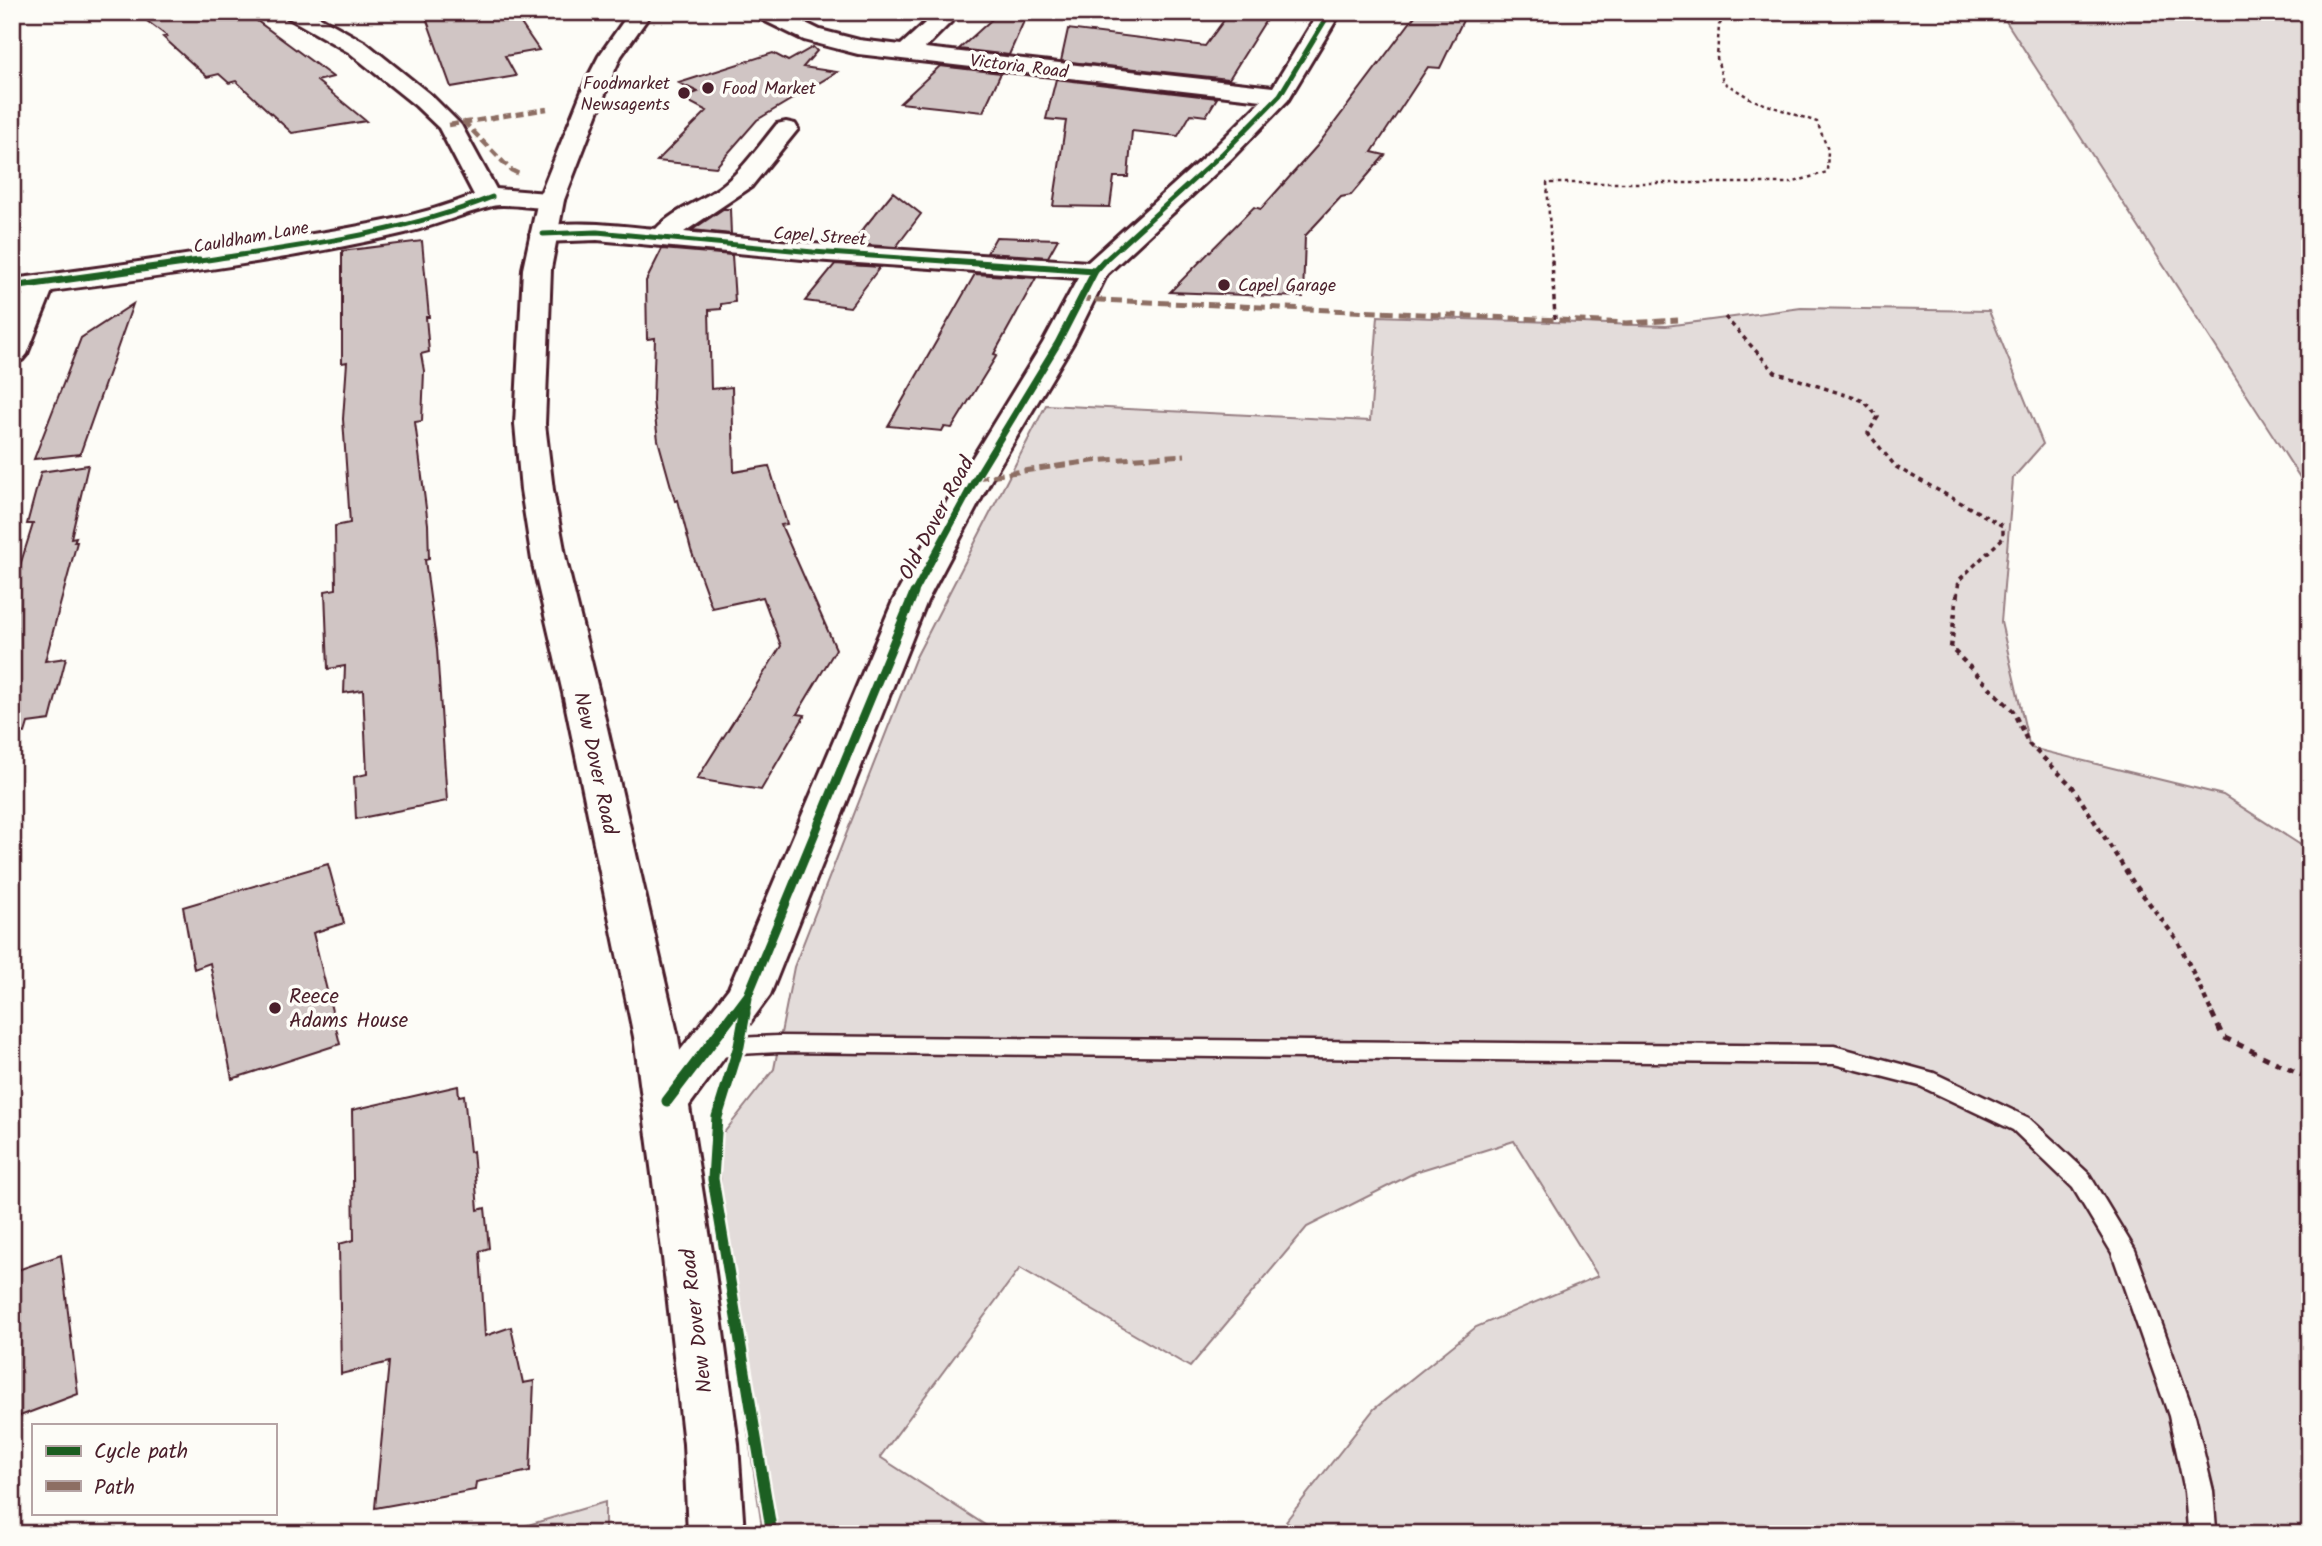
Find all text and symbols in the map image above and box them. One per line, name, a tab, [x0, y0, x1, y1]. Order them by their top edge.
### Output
street label: Victoria Road	[968, 47, 1071, 88]
place label: Foodmarket Newsagents	[581, 70, 671, 120]
place label: Food Market	[722, 75, 817, 104]
marker: Food Market	[700, 80, 716, 96]
marker: Foodmarket Newsagents	[676, 85, 692, 101]
street label: Cauldham Lane	[191, 214, 311, 263]
street label: Capel Street	[772, 220, 868, 255]
place label: Capel Garage	[1238, 272, 1336, 301]
marker: Capel Garage	[1216, 277, 1232, 293]
street label: Old Dover Road	[891, 451, 984, 586]
street label: New Dover Road	[563, 689, 626, 838]
place label: Reece Adams House	[289, 981, 409, 1038]
marker: Reece Adams House	[267, 1000, 283, 1016]
street label: New Dover Road	[672, 1246, 723, 1395]
legend	[32, 1424, 276, 1514]
text: Cycle path	[94, 1436, 188, 1469]
text: Path	[94, 1472, 135, 1505]

